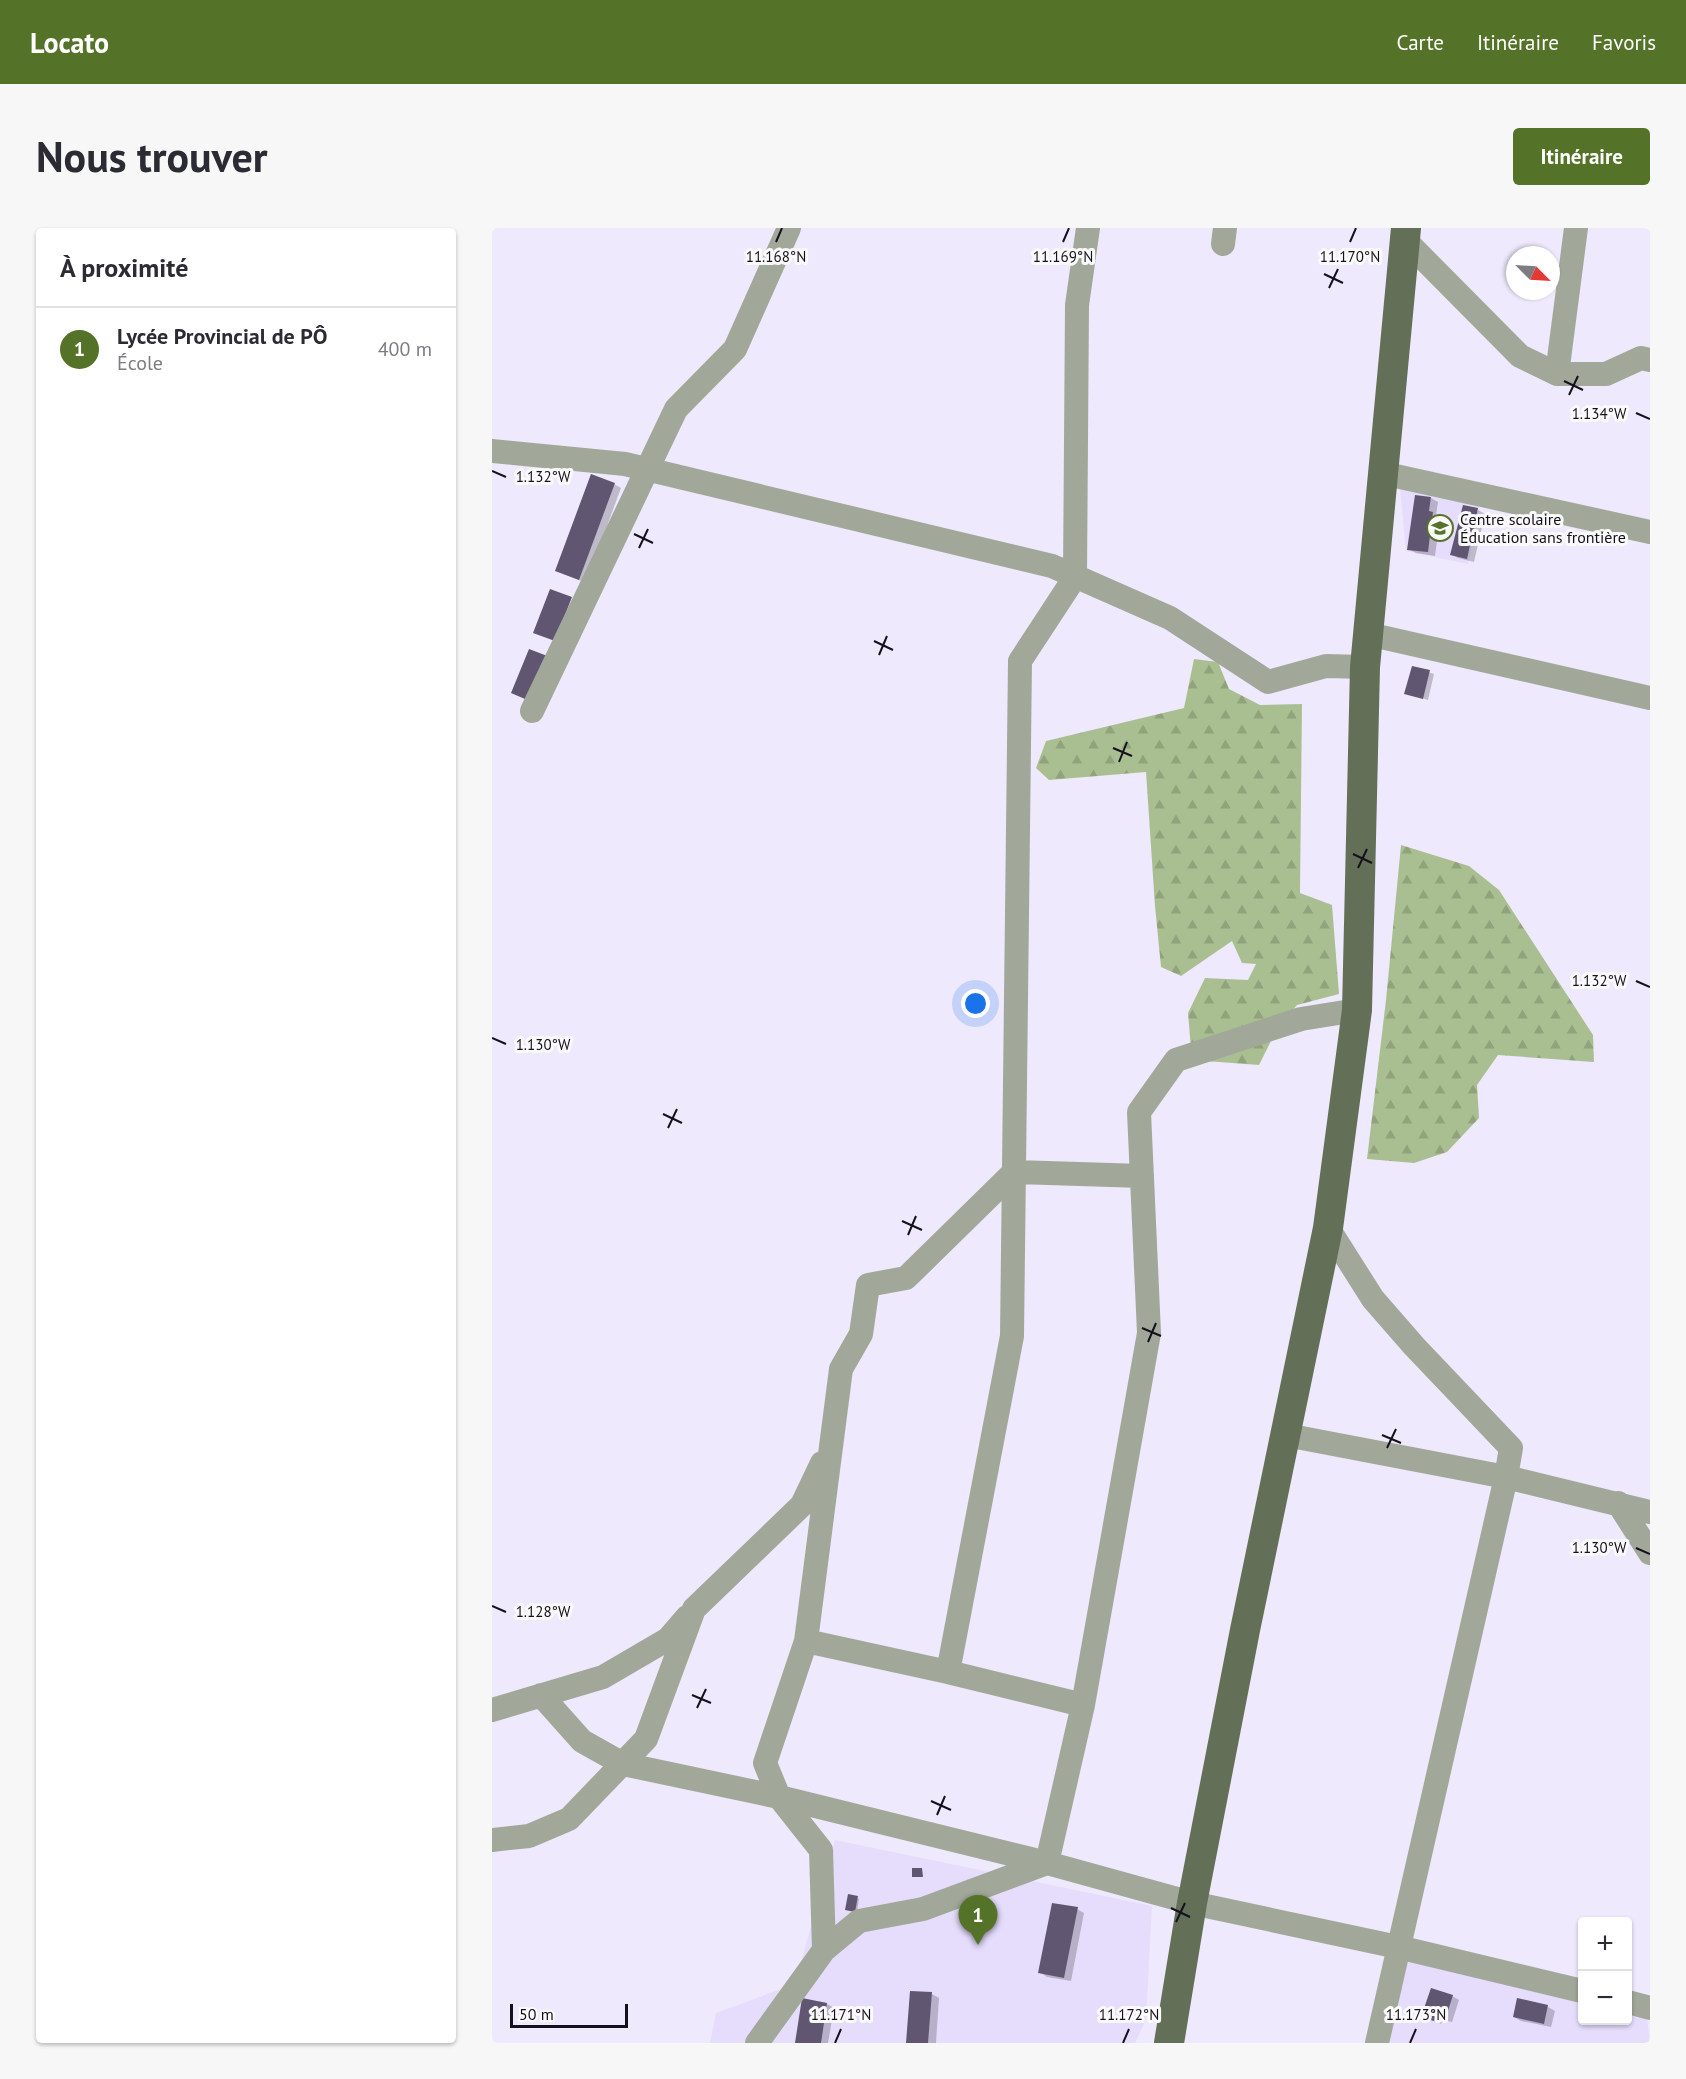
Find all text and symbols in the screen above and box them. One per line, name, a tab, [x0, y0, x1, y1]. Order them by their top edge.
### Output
text: Locato	[30, 24, 109, 61]
text: Carte	[1397, 29, 1444, 56]
text: Itinéraire	[1477, 29, 1559, 56]
text: Favoris	[1592, 29, 1656, 56]
button: Itinéraire	[1513, 128, 1650, 185]
text: Nous trouver	[36, 129, 267, 184]
north arrow	[1506, 246, 1560, 300]
text: 11.168°N	[746, 247, 806, 266]
text: 11.169°N	[1033, 247, 1093, 266]
text: 11.170°N	[1320, 247, 1380, 266]
text: À proximité	[60, 251, 188, 284]
text: Lycée Provincial de PÔ	[117, 322, 327, 350]
text: 1	[74, 336, 85, 362]
text: 400 m	[378, 336, 432, 362]
text: École	[117, 350, 163, 376]
text: 1.134°W	[1572, 404, 1627, 423]
text: 1.132°W	[516, 467, 571, 486]
place label: Centre scolaire Éducation sans frontière	[1460, 509, 1626, 547]
school or university icon: Centre scolaire Éducation sans frontière	[1425, 513, 1455, 543]
text: 1.132°W	[1572, 971, 1627, 990]
your location	[961, 989, 990, 1018]
text: 1.130°W	[516, 1035, 571, 1054]
text: 1.130°W	[1572, 1538, 1627, 1557]
text: 1.128°W	[516, 1602, 571, 1621]
pin: 1	[958, 1896, 998, 1945]
map controls	[1578, 1917, 1632, 2025]
button: +	[1578, 1917, 1632, 1971]
button: −	[1578, 1971, 1632, 2025]
scale bar	[510, 2001, 628, 2028]
text: 50 m	[519, 2004, 554, 2024]
text: 11.171°N	[811, 2005, 871, 2024]
text: 11.172°N	[1099, 2005, 1159, 2024]
text: 11.173°N	[1386, 2005, 1446, 2024]

